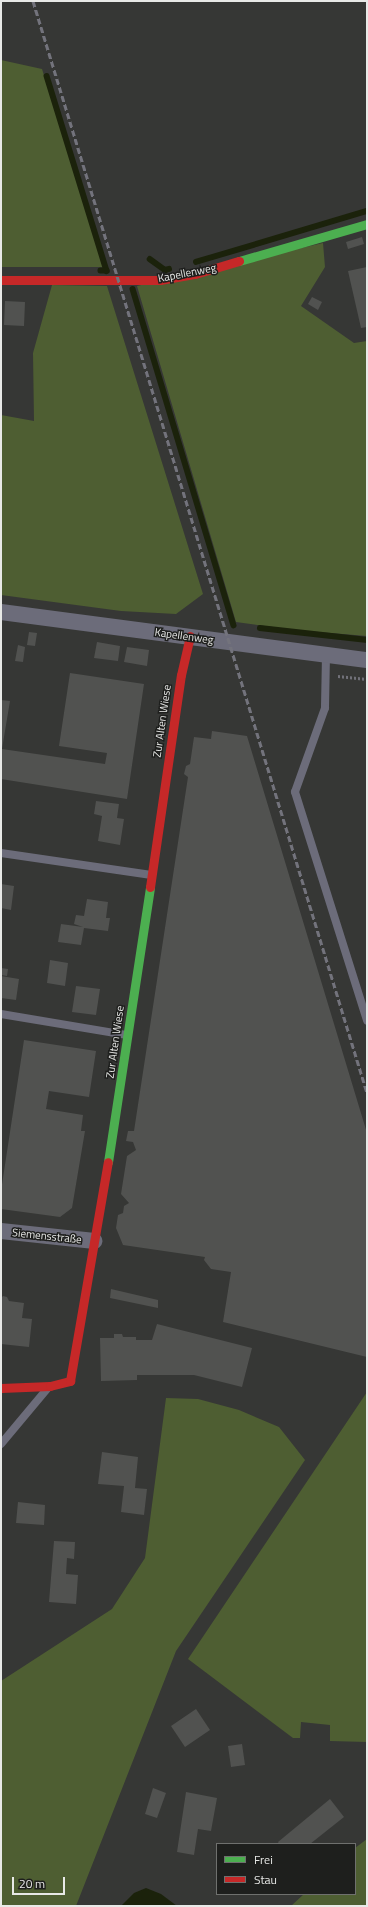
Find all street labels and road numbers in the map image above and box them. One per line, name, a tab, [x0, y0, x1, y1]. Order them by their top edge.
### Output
street label: Kapellenweg	[157, 261, 217, 285]
street label: Kapellenweg	[154, 625, 214, 647]
street label: Zur Alten Wiese	[150, 684, 174, 758]
street label: Zur Alten Wiese	[103, 1005, 127, 1079]
street label: Siemensstraße	[12, 1226, 82, 1246]

